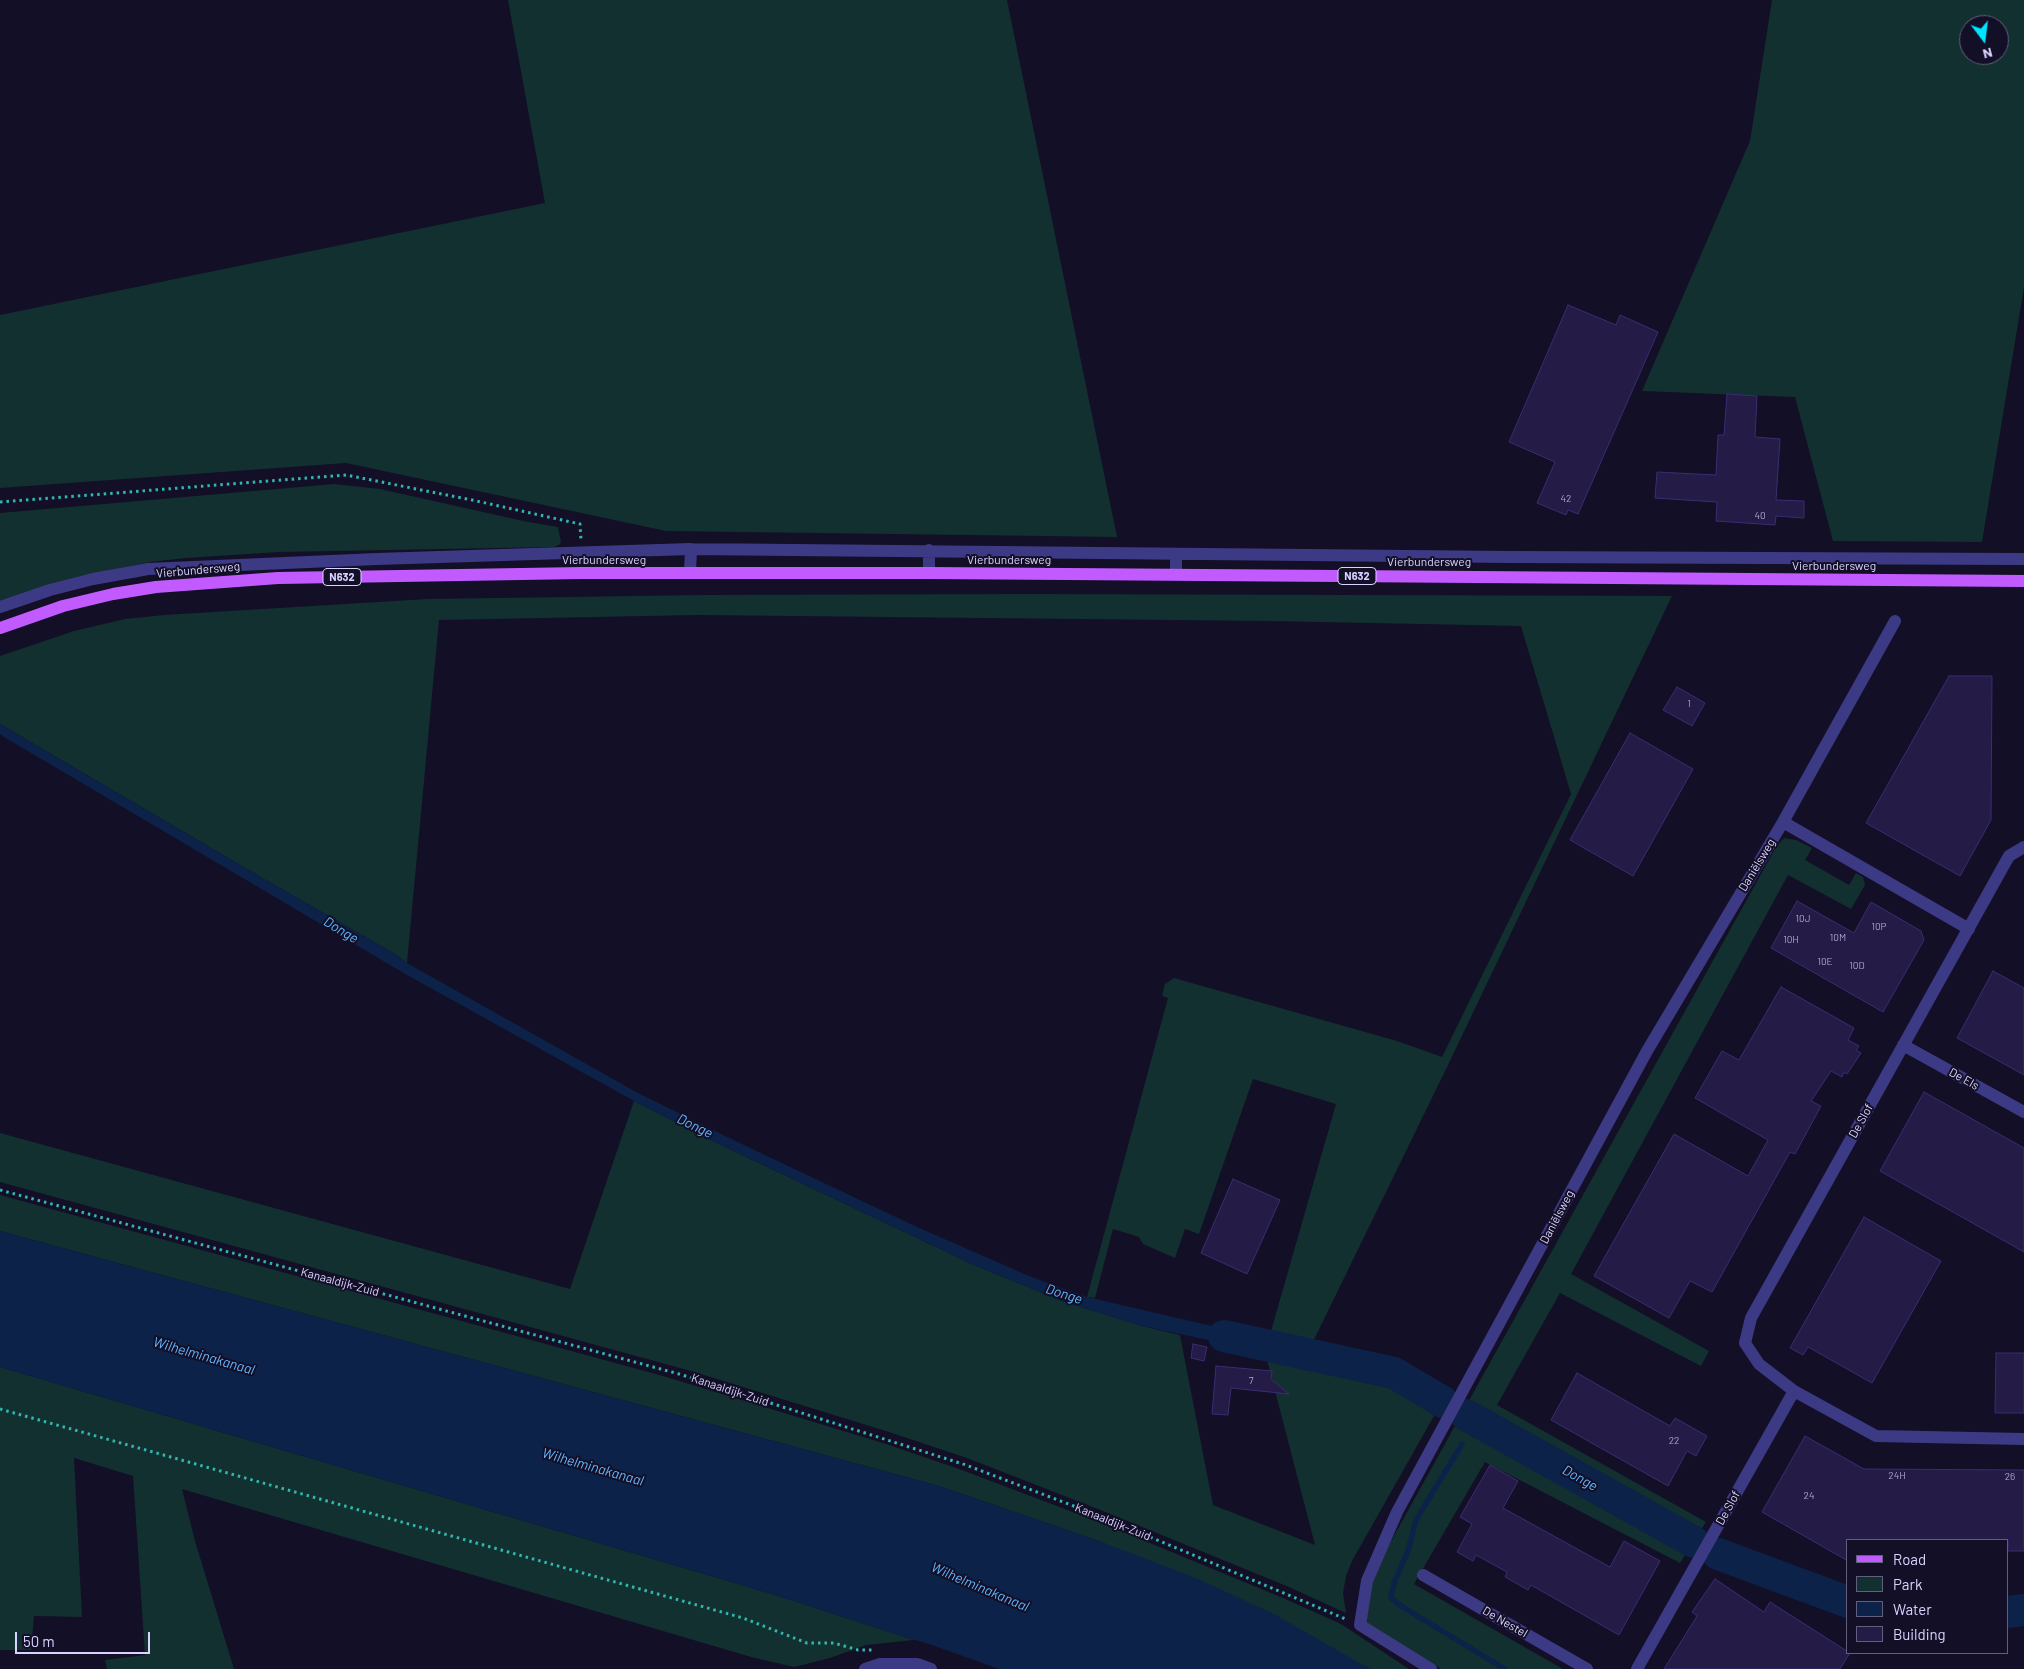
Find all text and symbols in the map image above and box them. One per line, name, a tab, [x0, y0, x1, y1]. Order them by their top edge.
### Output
north arrow	[1959, 15, 2009, 65]
text: N	[1981, 45, 1994, 63]
house number: 42	[1561, 493, 1571, 505]
house number: 40	[1754, 510, 1766, 522]
street label: Vierbundersweg	[562, 553, 646, 567]
street label: Vierbundersweg	[967, 553, 1051, 567]
street label: Vierbundersweg	[1387, 555, 1471, 569]
street label: Vierbundersweg	[155, 559, 241, 581]
street label: Vierbundersweg	[1792, 559, 1876, 573]
road number: N632	[323, 568, 361, 586]
road number: N632	[1338, 568, 1376, 584]
house number: 1	[1687, 698, 1691, 710]
street label: Daniëlsweg	[1736, 836, 1778, 894]
water label: Donge	[321, 913, 361, 947]
house number: 10J	[1796, 913, 1810, 925]
house number: 10P	[1871, 921, 1887, 933]
house number: 10M	[1830, 932, 1846, 944]
house number: 10H	[1783, 934, 1799, 946]
house number: 10E	[1817, 956, 1833, 968]
house number: 10D	[1849, 960, 1865, 972]
street label: De Els	[1947, 1065, 1981, 1093]
street label: De Slof	[1846, 1101, 1876, 1141]
water label: Donge	[674, 1110, 716, 1142]
street label: Daniëlsweg	[1537, 1188, 1577, 1246]
street label: Kanaaldijk-Zuid	[299, 1265, 381, 1299]
water label: Donge	[1044, 1280, 1084, 1308]
water label: Wilhelminakanaal	[151, 1333, 257, 1379]
street label: Kanaaldijk-Zuid	[689, 1371, 771, 1409]
house number: 7	[1249, 1375, 1253, 1387]
house number: 22	[1669, 1435, 1679, 1447]
water label: Wilhelminakanaal	[540, 1444, 646, 1490]
water label: Donge	[1559, 1462, 1601, 1494]
house number: 24H	[1888, 1470, 1906, 1482]
house number: 26	[2005, 1471, 2015, 1483]
street label: De Slof	[1713, 1488, 1743, 1528]
house number: 24	[1804, 1490, 1814, 1502]
street label: Kanaaldijk-Zuid	[1073, 1500, 1153, 1544]
legend	[1846, 1539, 2009, 1654]
text: Road	[1893, 1550, 1926, 1568]
water label: Wilhelminakanaal	[928, 1559, 1032, 1615]
text: Park	[1893, 1575, 1922, 1593]
text: Water	[1893, 1600, 1932, 1618]
street label: De Nestel	[1480, 1603, 1530, 1641]
scale bar	[18, 1622, 152, 1654]
text: Building	[1893, 1625, 1946, 1643]
text: 50 m	[23, 1632, 55, 1650]

